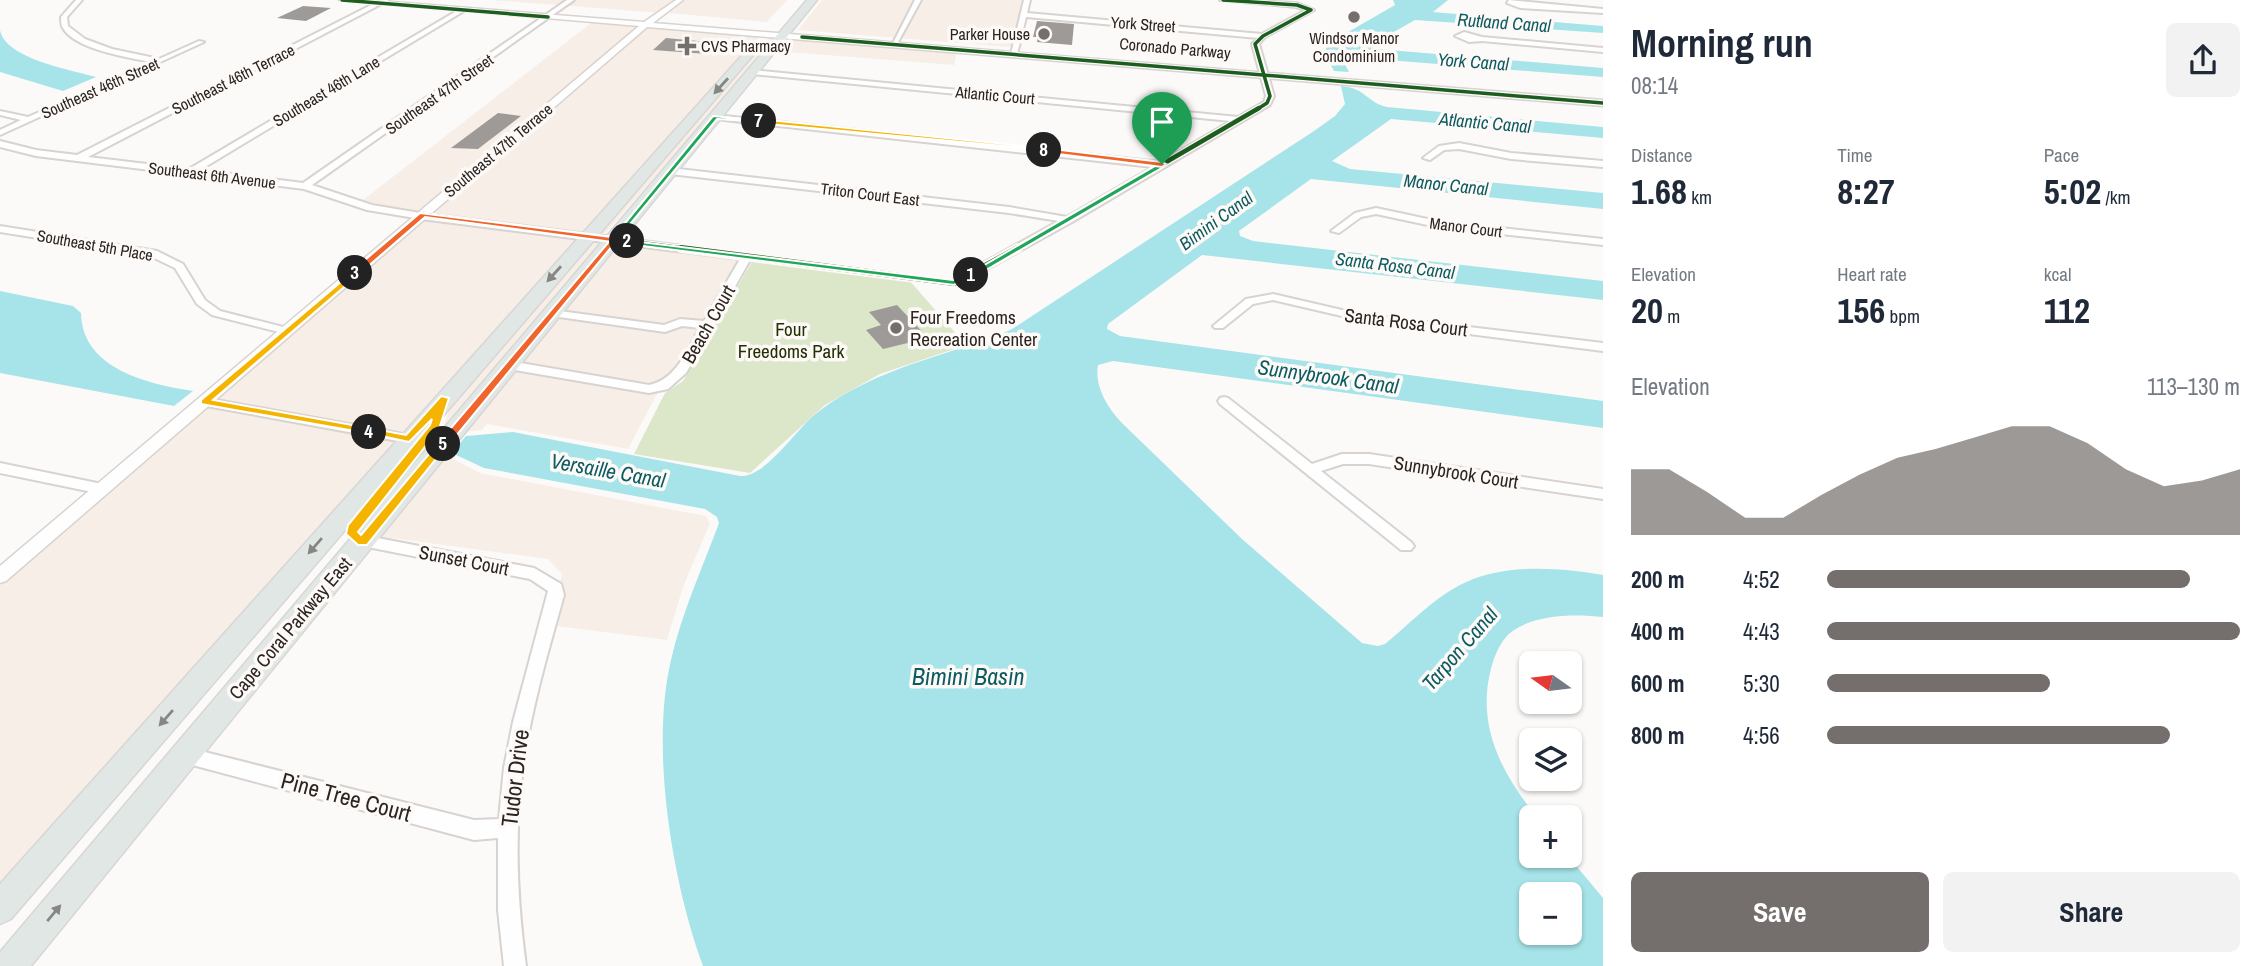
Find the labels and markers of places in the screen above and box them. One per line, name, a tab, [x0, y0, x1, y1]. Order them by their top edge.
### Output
marker: Windsor Manor Condominium	[1346, 9, 1362, 25]
place label: Parker House	[950, 23, 1030, 45]
marker: Parker House	[1036, 26, 1052, 42]
place label: Windsor Manor Condominium	[1309, 27, 1399, 67]
place label: CVS Pharmacy	[701, 35, 791, 57]
marker: CVS Pharmacy	[679, 38, 695, 54]
pin	[1132, 92, 1192, 164]
pin: 7	[742, 104, 776, 138]
pin: 8	[1026, 132, 1062, 168]
pin: 2	[610, 224, 644, 258]
pin: 3	[338, 256, 372, 290]
pin: 1	[954, 258, 988, 292]
place label: Four Freedoms Recreation Center	[910, 304, 1038, 352]
marker: Four Freedoms Recreation Center	[888, 320, 904, 336]
pin: 4	[352, 414, 386, 450]
pin: 5	[426, 426, 460, 462]

